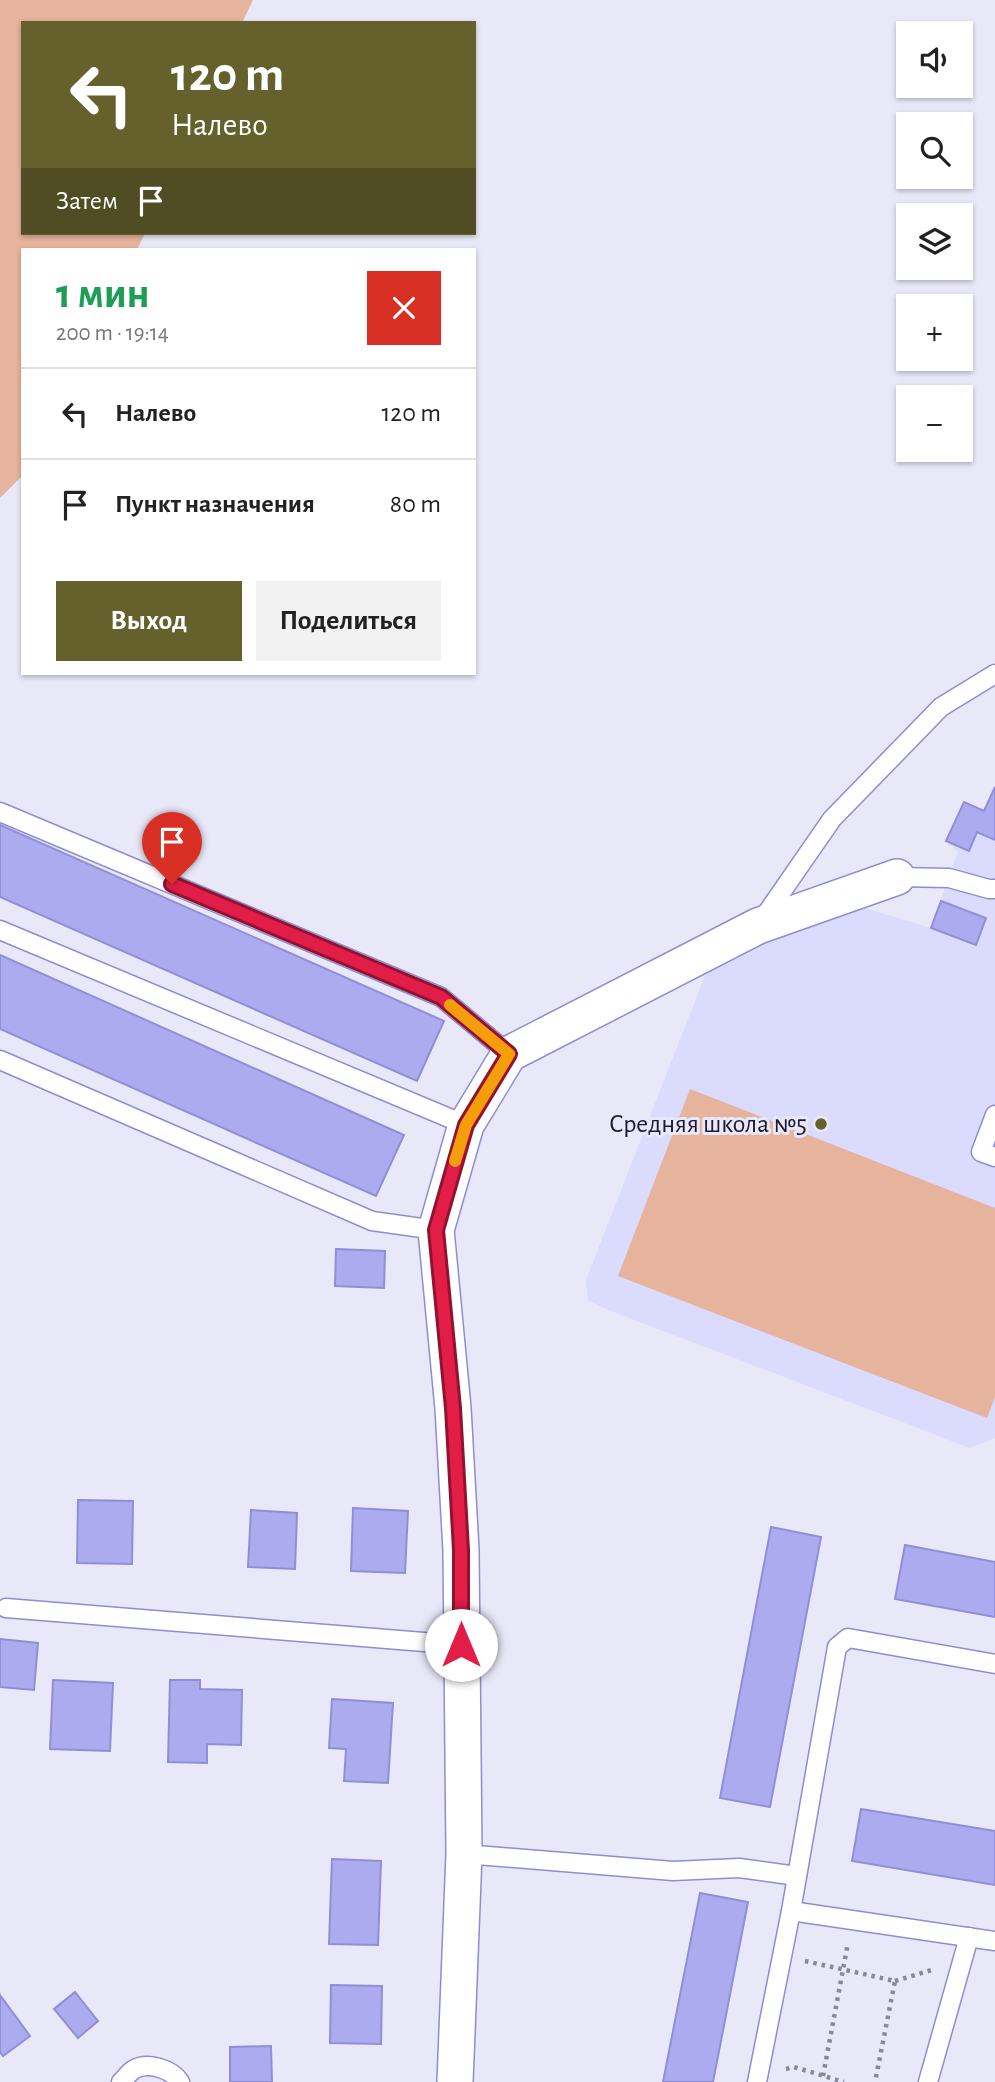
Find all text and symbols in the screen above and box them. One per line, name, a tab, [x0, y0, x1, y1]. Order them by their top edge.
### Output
map controls	[896, 21, 973, 462]
button: sound	[896, 21, 973, 98]
icon: left	[56, 49, 147, 140]
text: 120 m	[171, 51, 284, 100]
text: Налево	[171, 109, 268, 141]
button: search	[896, 112, 973, 189]
icon: arrive	[132, 182, 170, 220]
text: Затем	[56, 188, 118, 214]
button: layers	[896, 203, 973, 280]
button: close	[367, 271, 441, 345]
text: 1 мин	[56, 273, 150, 315]
button: +	[896, 294, 973, 371]
text: 200 m · 19:14	[56, 322, 169, 345]
button: −	[896, 385, 973, 462]
icon: left	[56, 395, 94, 433]
text: Налево	[115, 400, 196, 426]
text: 120 m	[381, 400, 441, 426]
icon: arrive	[56, 486, 94, 524]
text: Пункт назначения	[115, 491, 315, 517]
text: 80 m	[390, 491, 441, 517]
button: Выход	[56, 581, 242, 661]
button: Поделиться	[256, 581, 441, 661]
pin	[142, 812, 202, 884]
icon: arrive	[153, 823, 191, 861]
place label: Средняя школа №5	[609, 1111, 807, 1137]
marker: Средняя школа №5	[813, 1116, 829, 1132]
position arrow	[424, 1608, 498, 1682]

